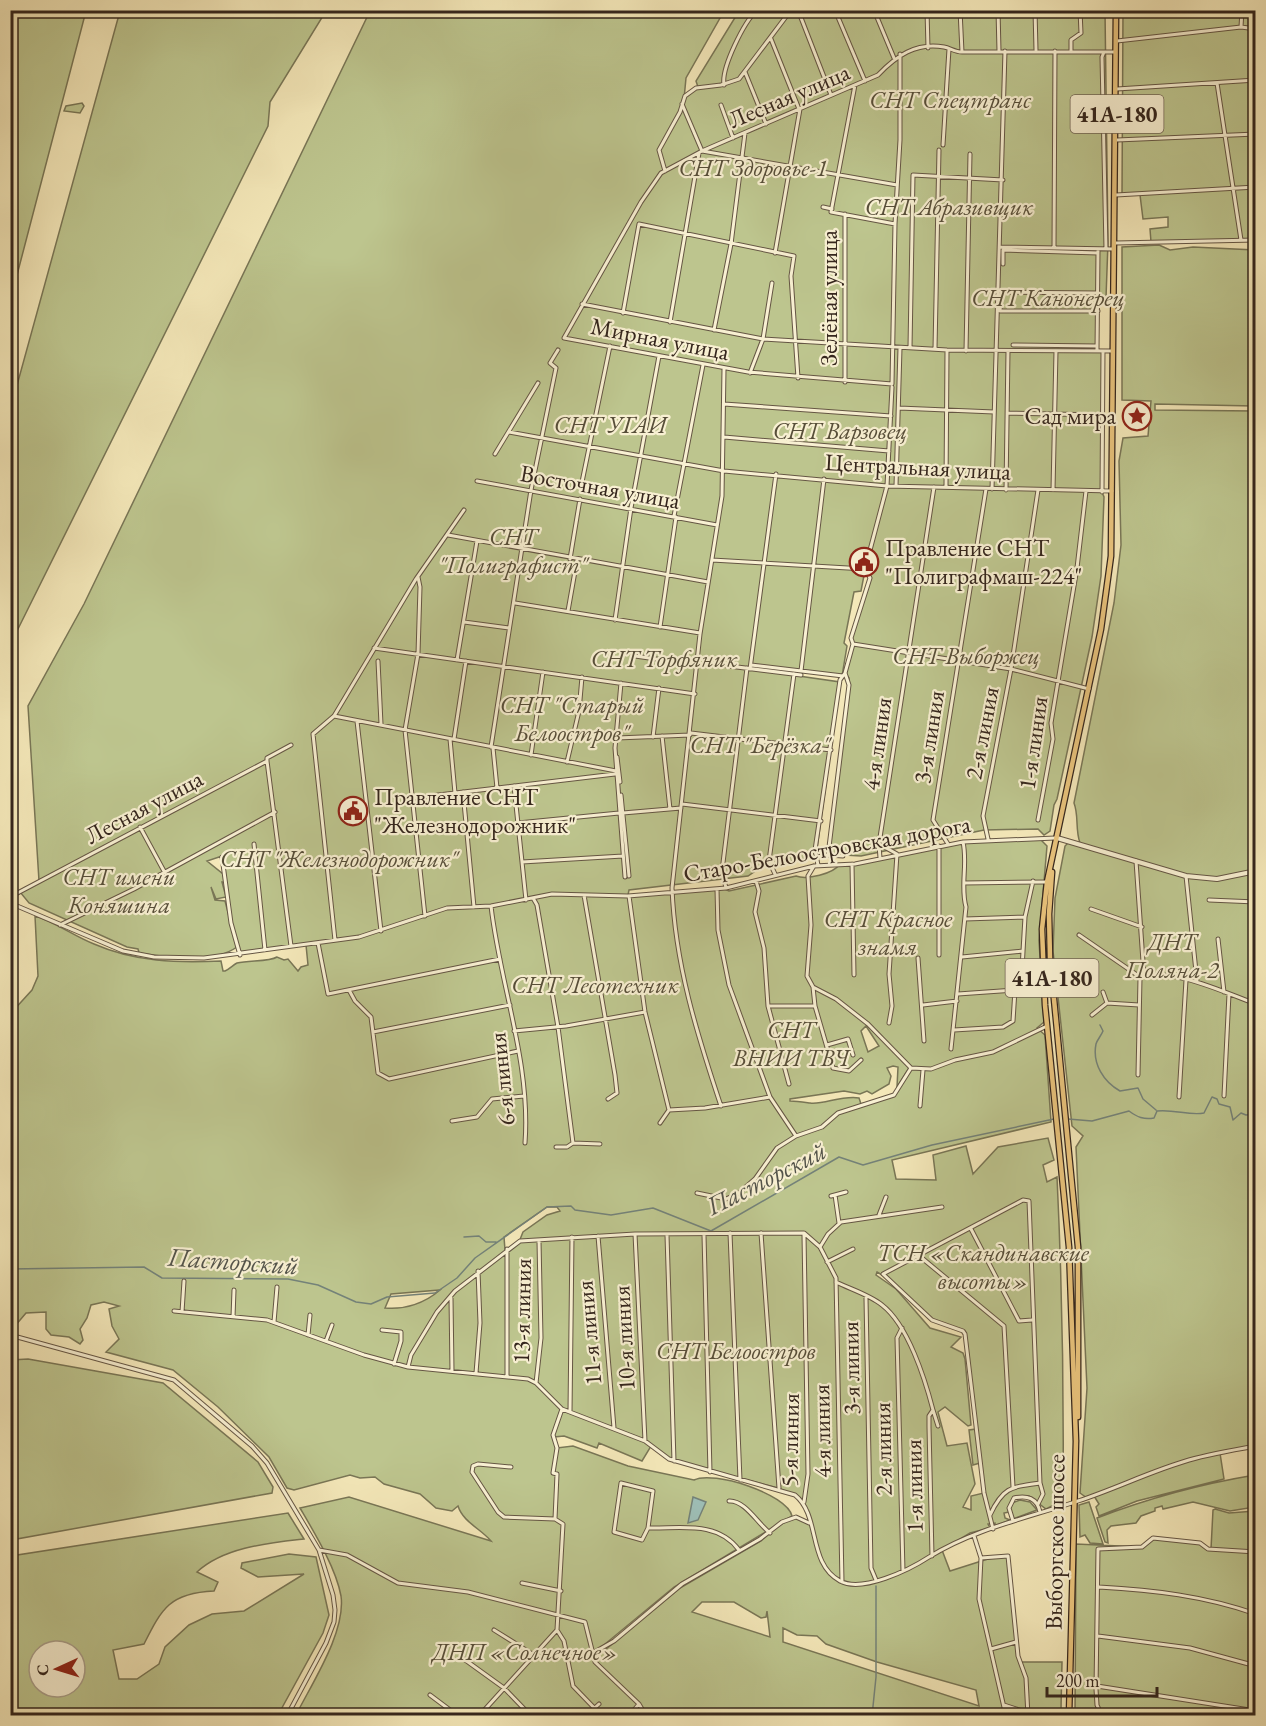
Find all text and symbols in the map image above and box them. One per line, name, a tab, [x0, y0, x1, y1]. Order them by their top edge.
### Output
street label: Лесная улица	[723, 56, 855, 135]
park label: СНТ Спецтранс	[869, 84, 1031, 115]
road number: 41А-180	[1070, 95, 1164, 133]
park label: СНТ Здоровье-1	[679, 152, 827, 183]
park label: СНТ Абразивщик	[865, 191, 1034, 222]
street label: Зелёная улица	[813, 230, 844, 366]
park label: СНТ Канонерец	[971, 282, 1125, 313]
street label: Мирная улица	[588, 310, 732, 367]
place label: Сад мира	[1024, 400, 1116, 431]
place icon: Сад мира	[1121, 400, 1153, 432]
park label: СНТ УГАИ	[554, 409, 669, 440]
park label: СНТ Варзовец	[773, 415, 907, 446]
street label: Центральная улица	[824, 446, 1012, 487]
street label: Восточная улица	[518, 457, 683, 516]
park label: СНТ "Полиграфист"	[438, 521, 590, 580]
place label: Правление СНТ "Полиграфмаш-224"	[885, 532, 1082, 591]
public building icon: Правление СНТ "Полиграфмаш-224"	[848, 546, 880, 578]
park label: СНТ Выборжец	[892, 640, 1040, 671]
park label: СНТ Торфяник	[591, 643, 738, 674]
street label: 2-я линия	[957, 684, 1006, 782]
street label: 3-я линия	[906, 688, 951, 786]
park label: СНТ "Старый Белоостров"	[500, 689, 644, 748]
street label: 1-я линия	[1011, 694, 1054, 792]
street label: 4-я линия	[855, 695, 898, 793]
park label: СНТ "Берёзка"	[690, 729, 832, 760]
street label: Лесная улица	[79, 762, 208, 851]
place label: Правление СНТ "Железнодорожник"	[374, 781, 576, 840]
public building icon: Правление СНТ "Железнодорожник"	[337, 795, 369, 827]
street label: Старо-Белоостровская дорога	[681, 808, 973, 889]
park label: СНТ "Железнодорожник"	[220, 843, 460, 874]
park label: СНТ имени Коняшина	[62, 861, 176, 920]
park label: СНТ Красное знамя	[824, 903, 953, 962]
park label: ДНТ Поляна-2	[1124, 926, 1220, 985]
road number: 41А-180	[1006, 959, 1098, 997]
park label: СНТ Лесотехник	[511, 969, 679, 1000]
park label: СНТ ВНИИ ТВЧ	[732, 1014, 851, 1073]
street label: 6-я линия	[481, 1031, 522, 1127]
water label: Пасторский	[699, 1133, 832, 1223]
park label: ТСН «Скандинавские высоты»	[877, 1237, 1090, 1296]
water label: Пасторский	[166, 1239, 299, 1283]
street label: 13-я линия	[505, 1258, 538, 1364]
street label: 11-я линия	[568, 1279, 609, 1387]
street label: 10-я линия	[605, 1284, 642, 1391]
street label: 3-я линия	[834, 1321, 867, 1415]
park label: СНТ Белоостров	[656, 1335, 816, 1366]
street label: 4-я линия	[805, 1384, 838, 1478]
street label: 5-я линия	[773, 1393, 806, 1487]
street label: 2-я линия	[866, 1402, 899, 1496]
street label: 1-я линия	[897, 1439, 930, 1533]
street label: Выборгское шоссе	[1037, 1454, 1072, 1630]
park label: ДНП «Солнечное»	[430, 1636, 618, 1667]
north arrow	[27, 1639, 87, 1699]
scale bar	[1047, 1660, 1156, 1698]
text: С	[32, 1664, 53, 1676]
text: 200 m	[1056, 1669, 1100, 1692]

